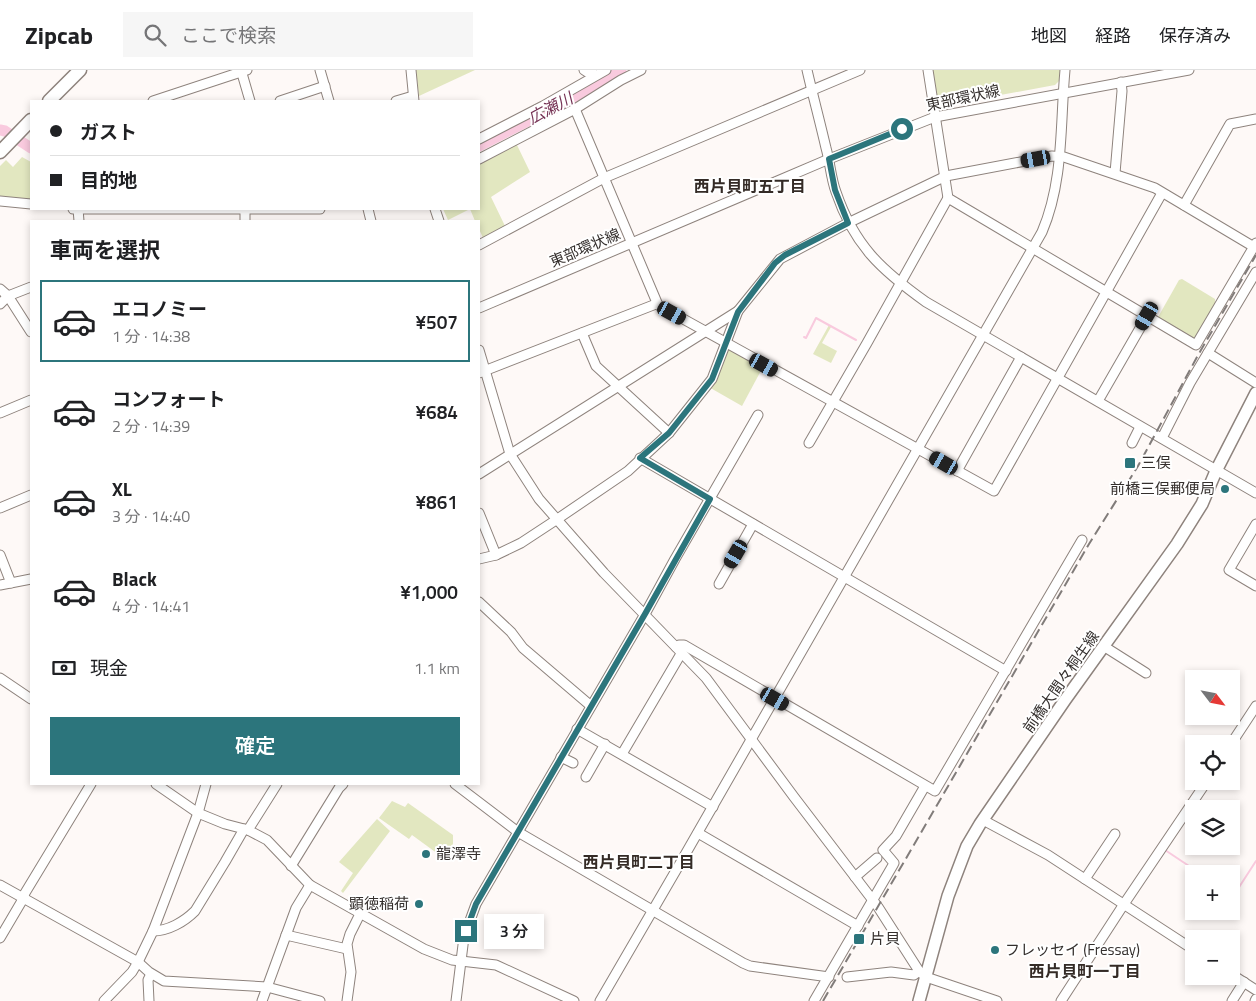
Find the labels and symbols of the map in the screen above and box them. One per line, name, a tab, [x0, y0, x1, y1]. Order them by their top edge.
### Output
street label: 東部環状線	[924, 78, 1002, 117]
water label: 広瀬川	[523, 85, 579, 130]
route start	[891, 118, 913, 140]
car	[1019, 149, 1052, 169]
district label: 西片貝町五丁目	[694, 174, 806, 198]
street label: 東部環状線	[546, 222, 624, 273]
car	[655, 299, 688, 327]
car	[1133, 299, 1160, 333]
car	[747, 351, 780, 379]
car	[927, 449, 960, 477]
place label: 三俣	[1141, 451, 1171, 474]
marker: 三俣	[1123, 456, 1137, 470]
place label: 前橋三俣郵便局	[1110, 477, 1215, 500]
marker: 前橋三俣郵便局	[1219, 483, 1231, 495]
car	[722, 537, 749, 571]
street label: 前橋大間々桐生線	[1017, 626, 1104, 737]
north arrow	[1185, 670, 1240, 725]
car	[758, 685, 791, 713]
place label: 龍澤寺	[436, 842, 481, 865]
marker: 龍澤寺	[420, 848, 432, 860]
district label: 西片貝町二丁目	[583, 850, 695, 874]
place label: 顕徳稲荷	[349, 892, 409, 915]
marker: 顕徳稲荷	[413, 898, 425, 910]
callout: 3 分	[484, 914, 544, 948]
route end	[455, 920, 477, 942]
place label: 片貝	[870, 927, 900, 950]
marker: 片貝	[852, 932, 866, 946]
place label: フレッセイ (Fressay)	[1005, 938, 1140, 961]
marker: フレッセイ (Fressay)	[989, 944, 1001, 956]
district label: 西片貝町一丁目	[1029, 959, 1141, 983]

